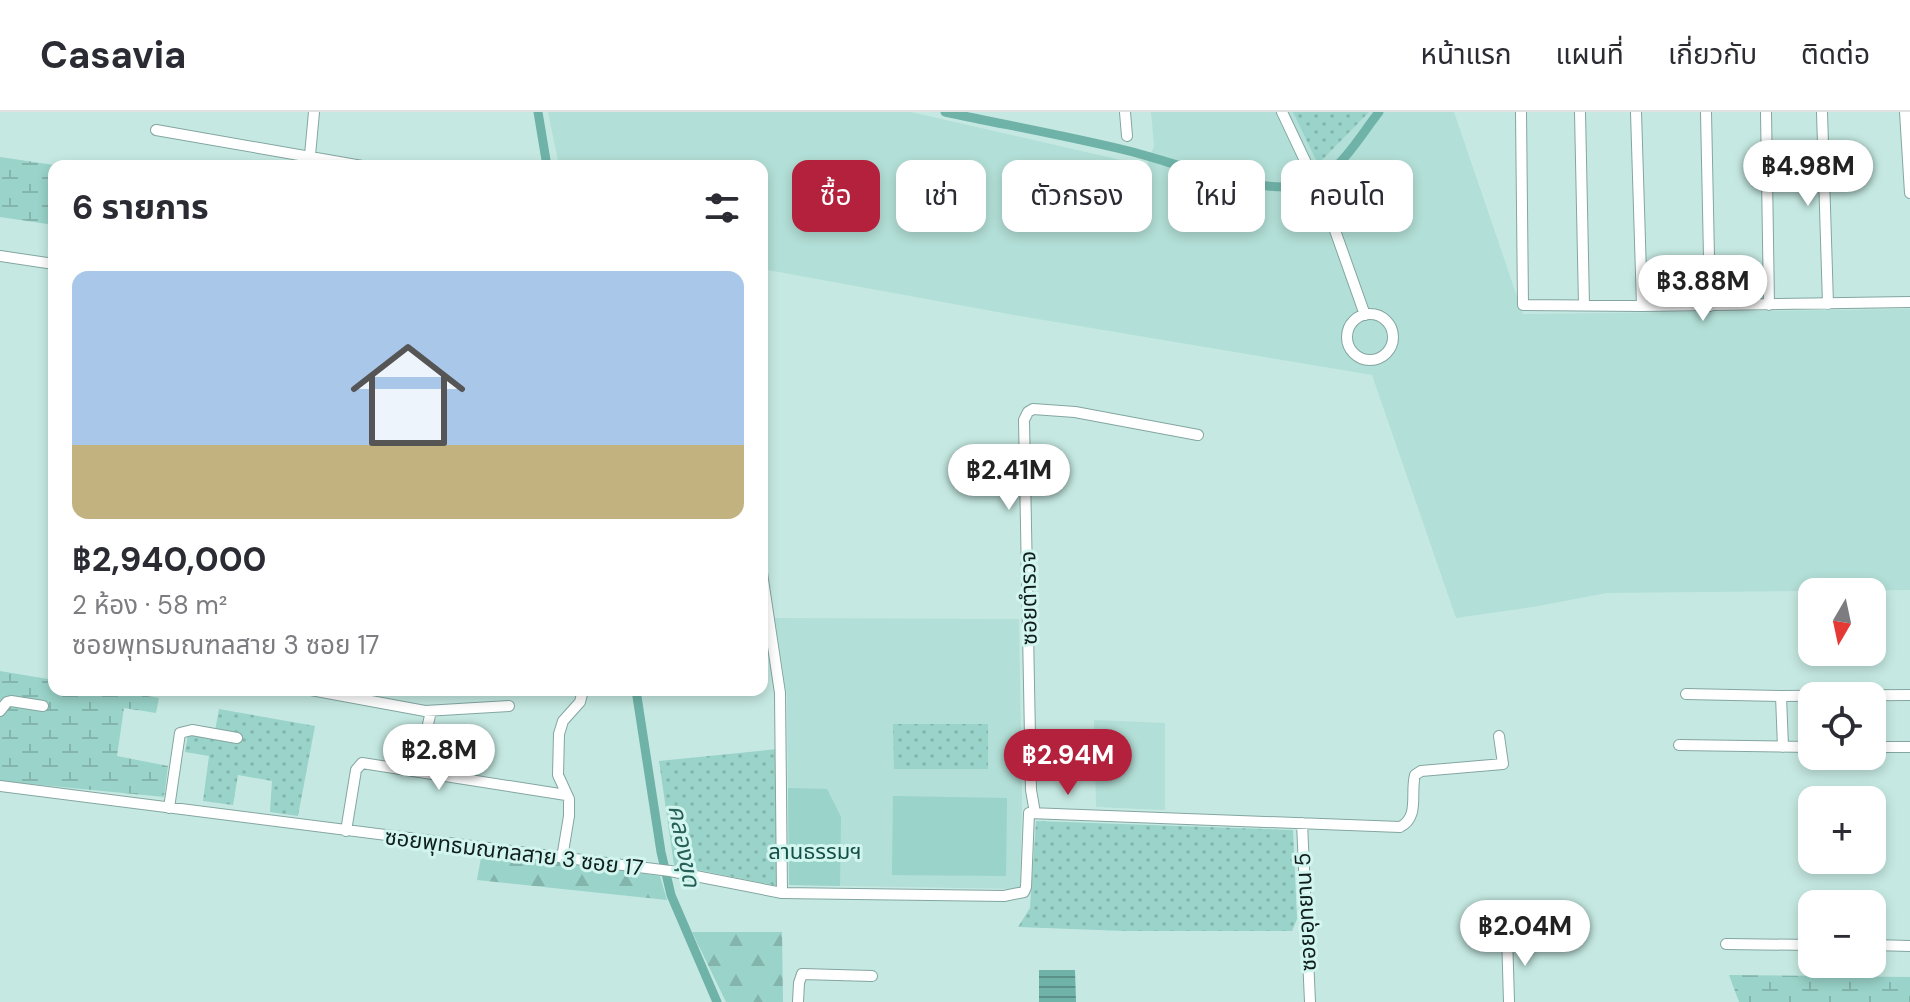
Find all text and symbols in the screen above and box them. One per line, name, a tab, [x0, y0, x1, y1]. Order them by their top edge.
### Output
text: Casavia	[40, 30, 186, 80]
text: หน้าแรก	[1421, 36, 1512, 73]
text: แผนที่	[1556, 36, 1624, 73]
text: เกี่ยวกับ	[1668, 36, 1757, 73]
text: ติดต่อ	[1801, 36, 1870, 73]
pin: ฿4.98M	[1743, 140, 1873, 208]
text: ฿4.98M	[1761, 149, 1855, 183]
chip: ซื้อ	[792, 160, 880, 232]
chip: เช่า	[896, 160, 986, 232]
chip: ตัวกรอง	[1002, 160, 1152, 232]
chip: ใหม่	[1168, 160, 1265, 232]
chip: คอนโด	[1281, 160, 1413, 232]
text: 6 รายการ	[72, 185, 209, 230]
icon: filters	[700, 186, 744, 230]
pin: ฿3.88M	[1638, 255, 1768, 323]
text: ฿3.88M	[1656, 264, 1750, 298]
icon: home	[336, 323, 480, 467]
pin: ฿2.41M	[944, 444, 1074, 512]
text: ฿2.41M	[966, 453, 1052, 487]
text: ฿2,940,000	[72, 537, 267, 582]
street label: ซอยตำรวจ	[1013, 551, 1044, 645]
north arrow	[1798, 578, 1886, 666]
map controls	[1798, 578, 1886, 978]
text: 2 ห้อง · 58 m²	[72, 588, 227, 622]
text: ซอยพุทธมณฑลสาย 3 ซอย 17	[72, 628, 379, 662]
button: locate	[1798, 682, 1886, 770]
pin: ฿2.8M	[383, 724, 495, 792]
pin: ฿2.94M	[1003, 729, 1133, 797]
text: ฿2.8M	[401, 733, 477, 767]
text: ฿2.94M	[1022, 738, 1114, 772]
button: +	[1798, 786, 1886, 874]
water label: คลองขุด	[661, 802, 708, 891]
street label: ซอยพุทธมณฑลสาย 3 ซอย 17	[383, 822, 645, 883]
park label: ลานธรรมฯ	[768, 837, 862, 866]
street label: ซอยอุทยาน 5	[1288, 852, 1323, 972]
button: −	[1798, 890, 1886, 978]
pin: ฿2.04M	[1460, 900, 1590, 968]
text: ฿2.04M	[1478, 909, 1572, 943]

